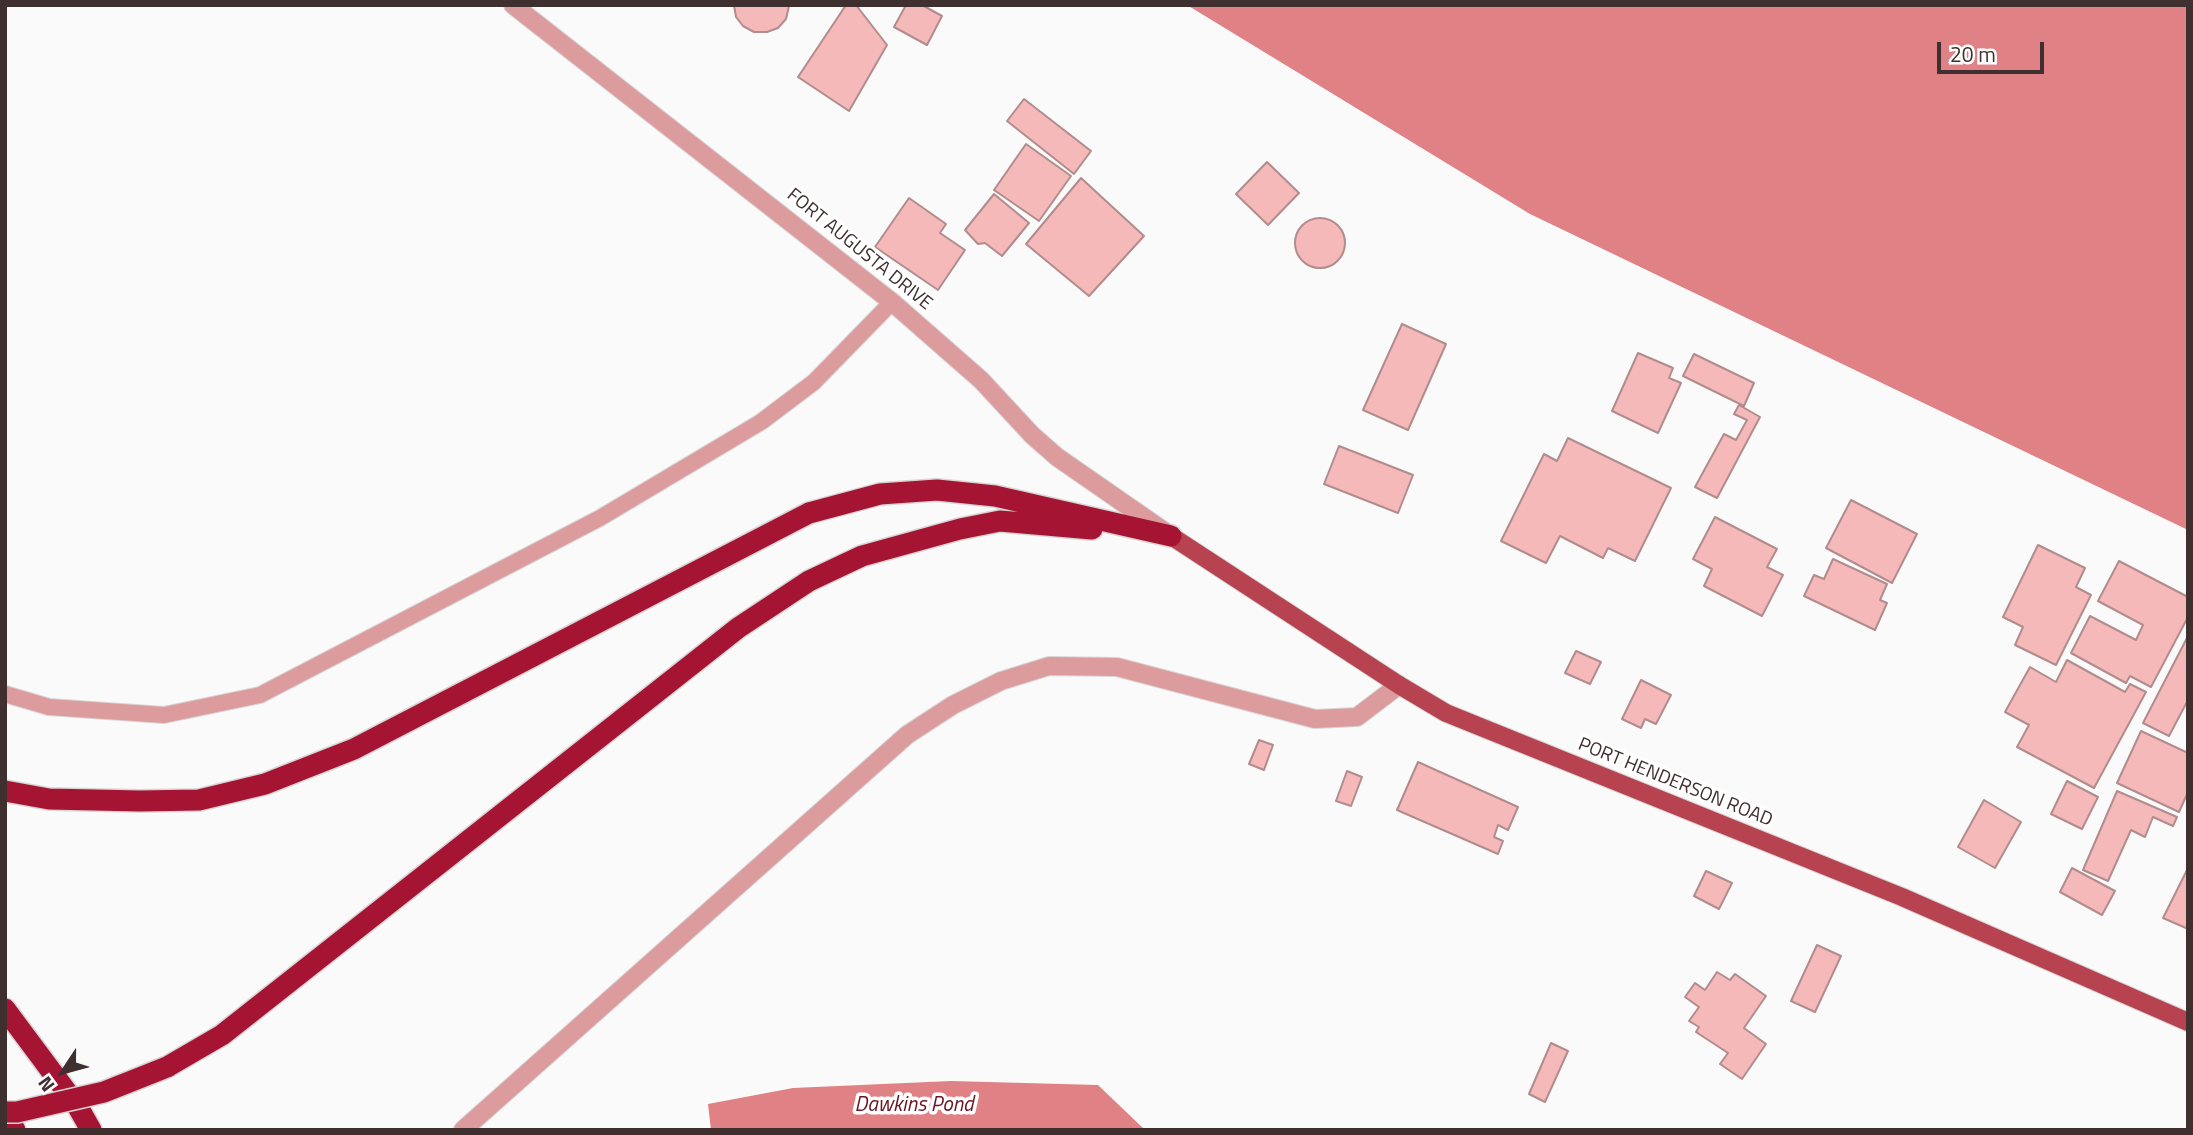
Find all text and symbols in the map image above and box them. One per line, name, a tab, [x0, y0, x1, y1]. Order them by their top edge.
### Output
scale bar	[1941, 28, 2048, 72]
text: 20 m	[1950, 38, 1996, 70]
street label: FORT AUGUSTA DRIVE	[782, 184, 936, 316]
street label: PORT HENDERSON ROAD	[1574, 734, 1776, 832]
north arrow	[28, 1037, 98, 1107]
text: N	[30, 1071, 61, 1098]
water label: Dawkins Pond	[854, 1093, 974, 1119]

